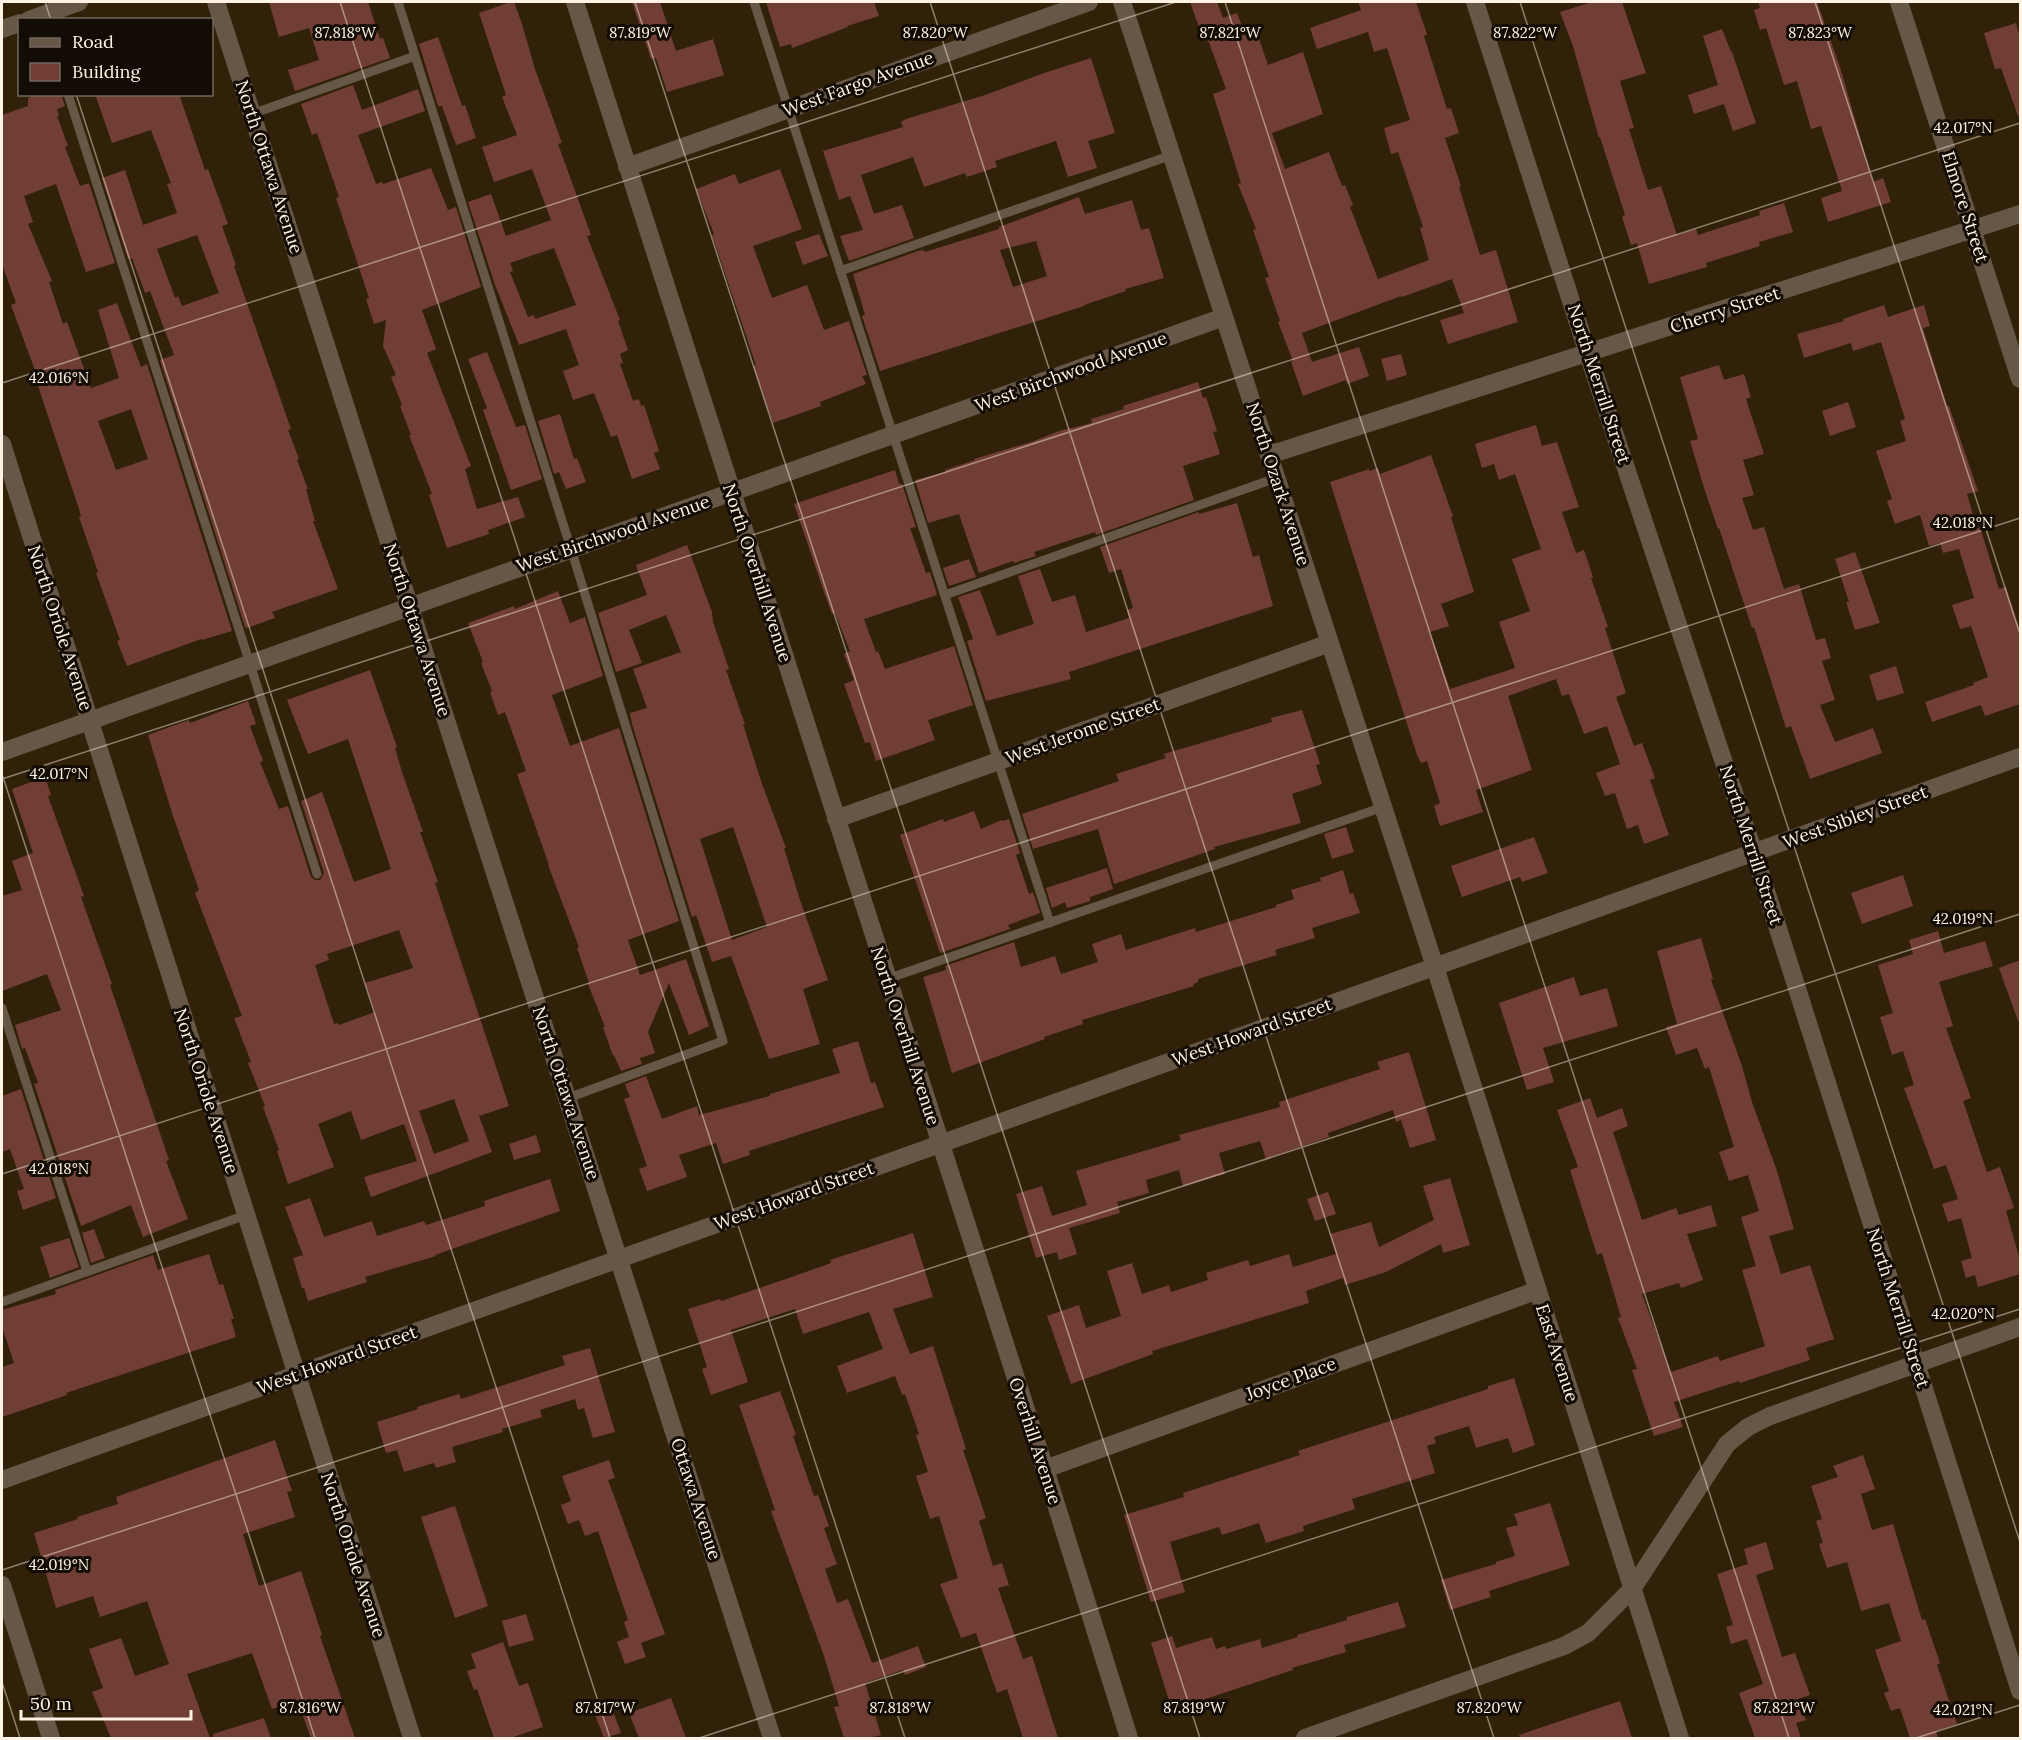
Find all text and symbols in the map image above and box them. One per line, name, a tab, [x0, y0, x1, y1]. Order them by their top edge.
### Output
legend	[18, 18, 213, 96]
text: 87.818°W	[314, 23, 377, 42]
text: 87.819°W	[609, 23, 672, 42]
text: 87.820°W	[902, 23, 969, 42]
text: 87.821°W	[1199, 23, 1262, 42]
text: 87.822°W	[1493, 23, 1558, 42]
text: 87.823°W	[1788, 23, 1853, 42]
text: Road	[72, 30, 114, 53]
street label: West Fargo Avenue	[779, 45, 937, 122]
text: Building	[72, 60, 142, 83]
street label: North Ottawa Avenue	[231, 77, 308, 257]
text: 42.017°N	[1934, 118, 1992, 137]
street label: Elmore Street	[1937, 148, 1994, 266]
street label: Cherry Street	[1667, 281, 1783, 338]
street label: North Merrill Street	[1563, 301, 1636, 467]
street label: West Birchwood Avenue	[972, 326, 1170, 417]
text: 42.016°N	[29, 368, 89, 387]
street label: North Ozark Avenue	[1241, 399, 1316, 569]
street label: North Overhill Avenue	[718, 481, 797, 665]
street label: West Birchwood Avenue	[513, 490, 713, 577]
text: 42.018°N	[1933, 513, 1993, 532]
street label: North Ottawa Avenue	[379, 540, 456, 720]
street label: North Oriole Avenue	[23, 542, 98, 714]
street label: West Jerome Street	[1002, 692, 1163, 769]
street label: North Merrill Street	[1715, 762, 1788, 928]
text: 42.017°N	[30, 764, 88, 783]
street label: West Sibley Street	[1779, 780, 1930, 853]
text: 42.019°N	[1933, 909, 1993, 928]
street label: North Overhill Avenue	[866, 944, 945, 1128]
street label: West Howard Street	[1169, 992, 1335, 1071]
street label: North Ottawa Avenue	[528, 1003, 605, 1183]
street label: North Oriole Avenue	[169, 1005, 244, 1177]
street label: West Howard Street	[711, 1156, 877, 1235]
text: 42.018°N	[29, 1159, 89, 1178]
street label: North Merrill Street	[1862, 1225, 1935, 1391]
street label: East Avenue	[1531, 1301, 1584, 1405]
text: 42.020°N	[1931, 1304, 1995, 1323]
street label: West Howard Street	[254, 1320, 420, 1399]
street label: Joyce Place	[1242, 1351, 1339, 1406]
street label: Overhill Avenue	[1004, 1374, 1067, 1508]
street label: Ottawa Avenue	[666, 1435, 727, 1563]
street label: North Oriole Avenue	[316, 1469, 391, 1641]
text: 42.019°N	[29, 1555, 89, 1574]
scale bar	[21, 1683, 190, 1721]
text: 50 m	[30, 1692, 72, 1715]
text: 87.816°W	[279, 1698, 342, 1717]
text: 87.817°W	[575, 1698, 636, 1717]
text: 87.818°W	[869, 1698, 932, 1717]
text: 87.819°W	[1163, 1698, 1226, 1717]
text: 87.820°W	[1456, 1698, 1523, 1717]
text: 87.821°W	[1753, 1698, 1816, 1717]
text: 42.021°N	[1933, 1700, 1993, 1719]

